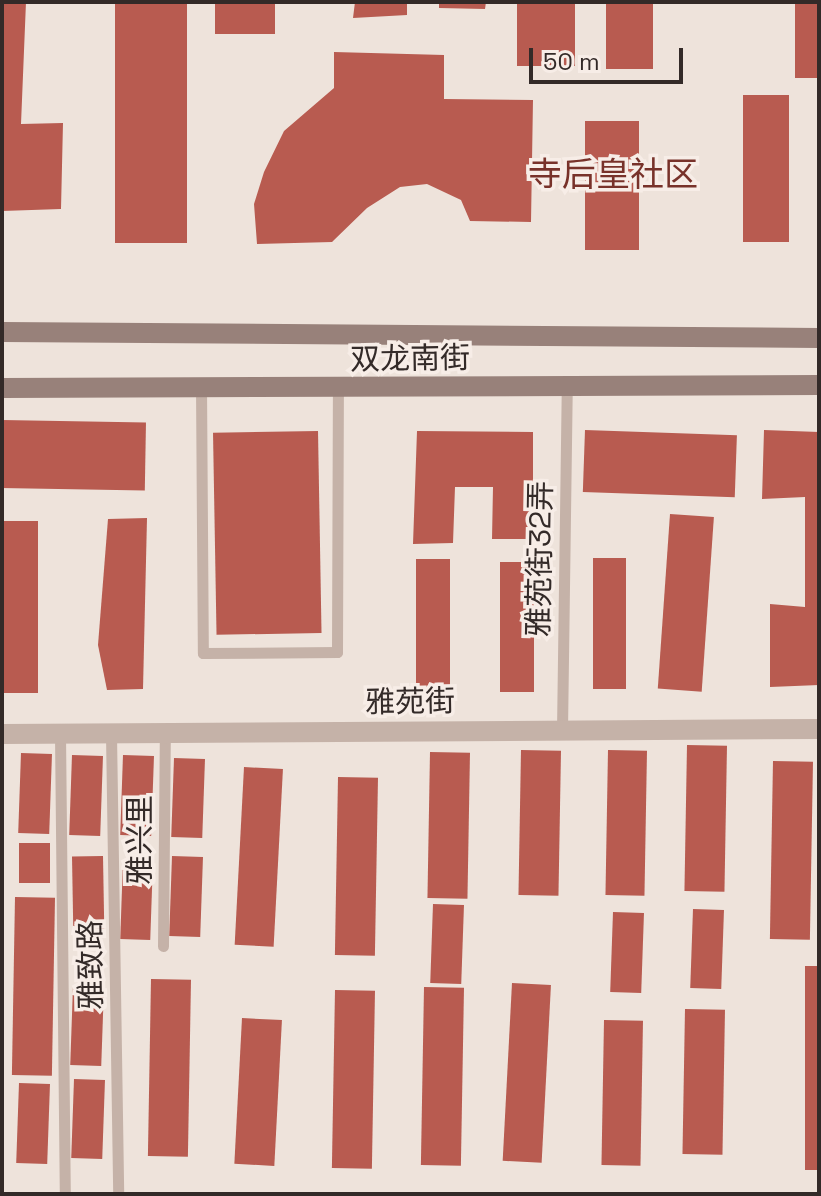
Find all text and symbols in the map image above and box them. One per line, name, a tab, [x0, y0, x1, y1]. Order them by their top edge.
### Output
scale bar	[533, 32, 687, 82]
text: 50 m	[543, 46, 600, 77]
district label: 寺后皇社区	[528, 155, 698, 195]
street label: 双龙南街	[350, 340, 470, 378]
street label: 雅苑街32弄	[521, 481, 559, 637]
street label: 雅苑街	[365, 683, 455, 721]
street label: 雅兴里	[122, 795, 158, 885]
street label: 雅致路	[72, 920, 110, 1010]

